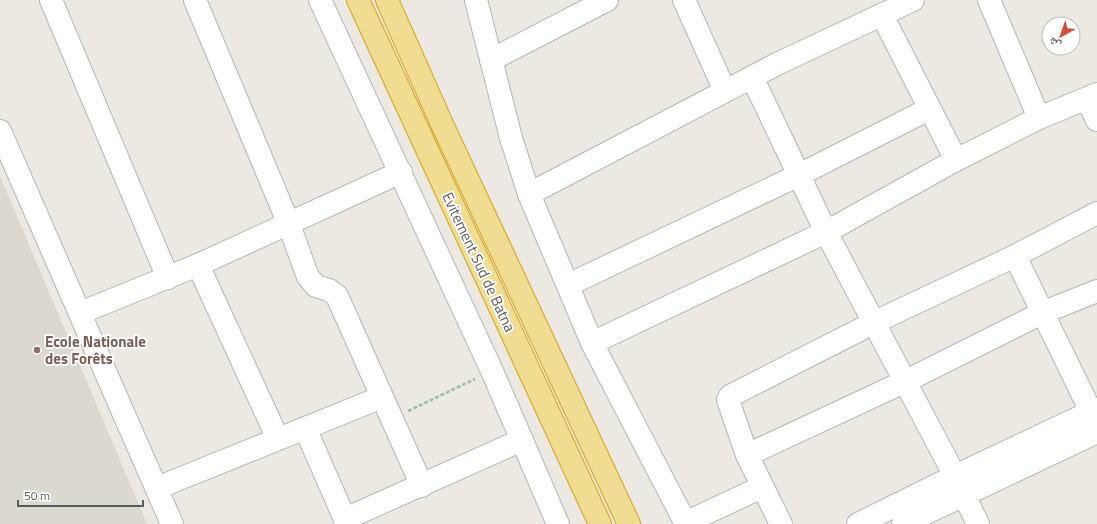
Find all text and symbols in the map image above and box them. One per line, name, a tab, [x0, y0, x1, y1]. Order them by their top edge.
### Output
north arrow	[1041, 16, 1081, 56]
text: ش	[1045, 34, 1064, 54]
street label: Evitement Sud de Batna	[436, 188, 522, 336]
place label: Ecole Nationale des Forêts	[45, 330, 146, 370]
marker: Ecole Nationale des Forêts	[32, 345, 42, 355]
scale bar	[18, 482, 143, 508]
text: 50 m	[24, 486, 50, 505]

